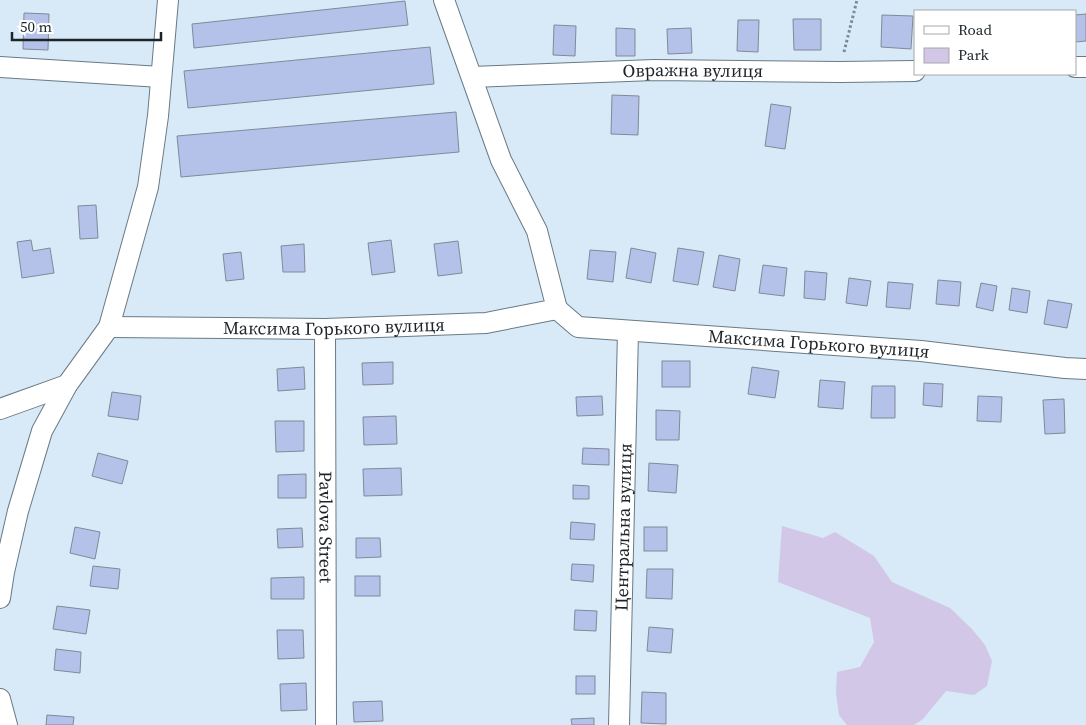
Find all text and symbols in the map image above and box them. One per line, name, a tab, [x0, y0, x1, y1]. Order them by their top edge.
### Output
scale bar	[12, 10, 161, 42]
legend	[914, 10, 1076, 75]
text: 50 m	[20, 16, 52, 37]
text: Road	[958, 19, 992, 40]
text: Park	[958, 44, 990, 65]
street label: Овражна вулиця	[622, 57, 763, 83]
street label: Максима Горького вулиця	[223, 312, 445, 341]
street label: Максима Горького вулиця	[707, 323, 931, 364]
street label: Центральна вулиця	[609, 443, 637, 611]
street label: Pavlova Street	[313, 471, 339, 583]

